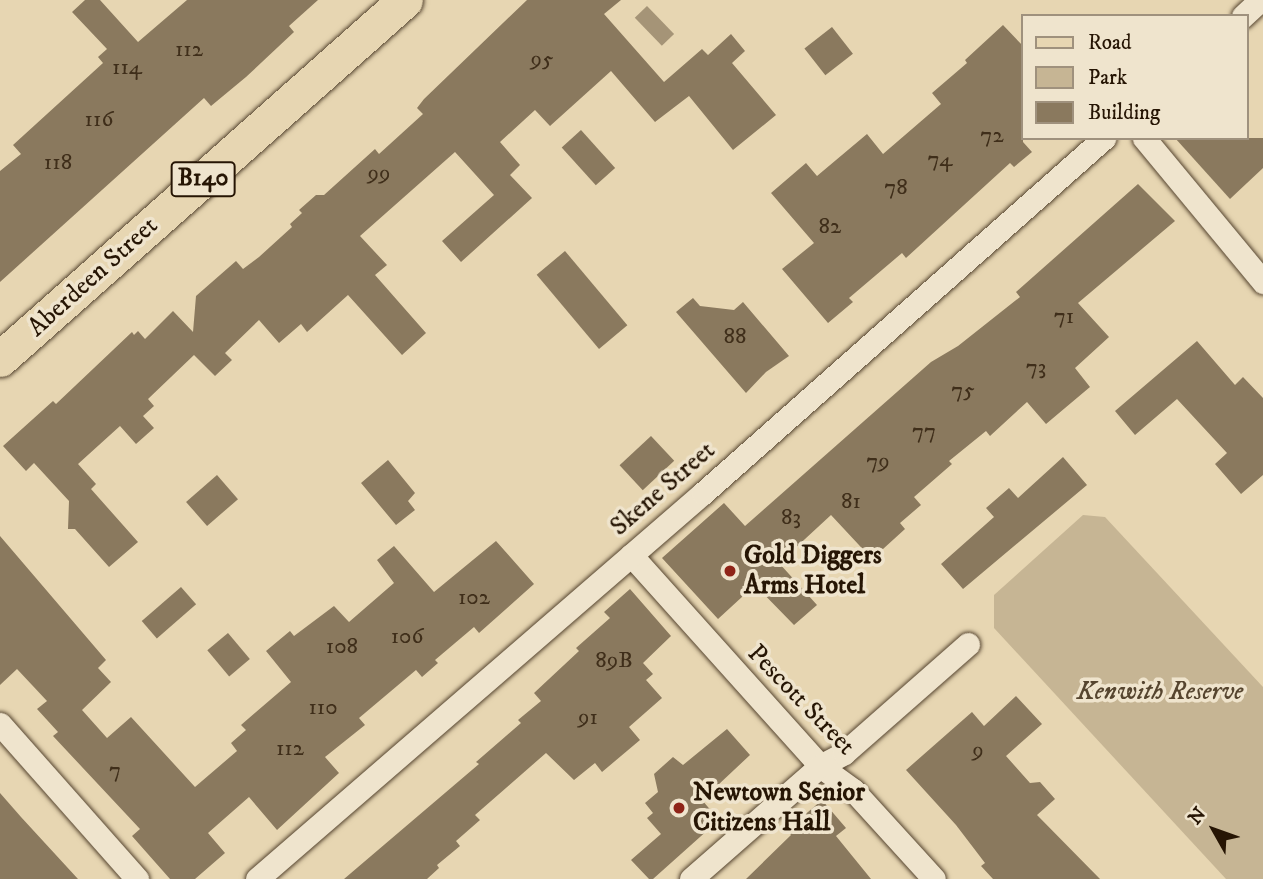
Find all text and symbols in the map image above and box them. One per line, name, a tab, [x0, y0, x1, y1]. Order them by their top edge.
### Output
legend	[1021, 14, 1249, 140]
text: Road	[1088, 30, 1132, 56]
house number: 112	[175, 36, 203, 64]
house number: 95	[531, 46, 553, 74]
house number: 114	[112, 54, 142, 82]
text: Park	[1088, 65, 1127, 91]
text: Building	[1088, 100, 1160, 126]
house number: 116	[85, 106, 113, 134]
house number: 72	[980, 122, 1004, 150]
house number: 74	[928, 146, 952, 174]
house number: 118	[44, 149, 72, 177]
road number: B140	[170, 159, 236, 200]
house number: 99	[368, 160, 390, 188]
house number: 78	[884, 174, 908, 202]
street label: Aberdeen Street	[22, 210, 164, 344]
house number: 82	[819, 213, 841, 241]
house number: 71	[1054, 303, 1074, 331]
house number: 88	[723, 323, 747, 351]
house number: 73	[1026, 354, 1046, 382]
house number: 75	[951, 377, 975, 405]
house number: 77	[912, 418, 936, 446]
street label: Skene Street	[604, 435, 722, 543]
house number: 79	[866, 448, 890, 476]
house number: 81	[841, 488, 861, 516]
house number: 83	[781, 504, 801, 532]
place label: Gold Diggers Arms Hotel	[744, 540, 882, 602]
marker: Gold Diggers Arms Hotel	[722, 563, 738, 579]
house number: 102	[458, 584, 490, 612]
house number: 106	[391, 623, 423, 651]
house number: 108	[326, 633, 358, 661]
street label: Pescott Street	[741, 638, 861, 762]
house number: 89B	[595, 647, 633, 675]
park label: Kenwith Reserve	[1077, 676, 1243, 708]
house number: 110	[308, 694, 338, 722]
house number: 91	[578, 704, 598, 732]
house number: 112	[276, 735, 304, 763]
house number: 9	[972, 737, 984, 765]
house number: 7	[109, 757, 121, 785]
place label: Newtown Senior Citizens Hall	[693, 777, 865, 838]
north arrow	[1179, 795, 1249, 865]
marker: Newtown Senior Citizens Hall	[671, 800, 687, 816]
text: N	[1184, 803, 1211, 830]

